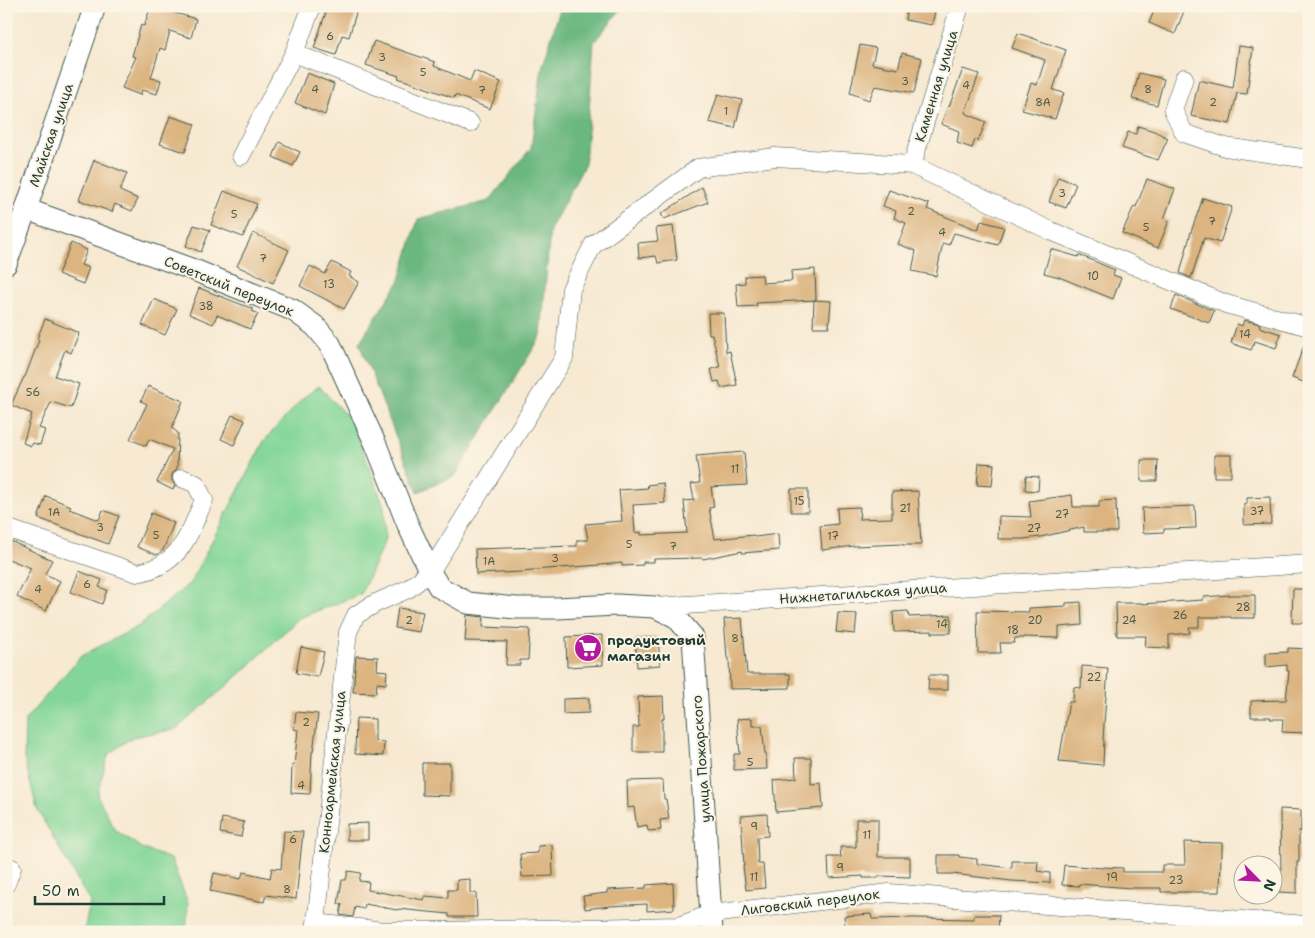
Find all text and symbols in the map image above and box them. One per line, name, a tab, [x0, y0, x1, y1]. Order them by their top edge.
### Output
street label: Каменная улица	[910, 28, 962, 144]
house number: 6	[326, 29, 334, 44]
house number: 3	[378, 50, 386, 65]
house number: 5	[420, 65, 427, 80]
house number: 3	[901, 74, 909, 89]
house number: 4	[962, 78, 970, 93]
street label: Майская улица	[25, 80, 77, 189]
house number: 4	[311, 82, 319, 97]
house number: 8	[1144, 82, 1152, 97]
house number: 7	[478, 83, 486, 98]
house number: 8А	[1035, 95, 1051, 110]
house number: 2	[1209, 95, 1217, 110]
house number: 1	[724, 104, 728, 119]
house number: 3	[1058, 186, 1066, 201]
house number: 2	[907, 204, 915, 219]
house number: 5	[231, 207, 238, 222]
house number: 7	[1208, 214, 1216, 229]
house number: 5	[1143, 220, 1150, 235]
house number: 4	[938, 225, 946, 240]
house number: 7	[259, 251, 267, 266]
street label: Советский переулок	[161, 252, 297, 320]
house number: 10	[1087, 269, 1099, 284]
house number: 13	[323, 277, 335, 292]
house number: 38	[198, 299, 214, 314]
house number: 14	[1239, 327, 1251, 342]
house number: 56	[26, 385, 40, 400]
house number: 11	[731, 462, 739, 477]
house number: 15	[793, 494, 805, 509]
house number: 21	[899, 501, 911, 516]
house number: 37	[1250, 504, 1265, 519]
house number: 1А	[48, 505, 60, 520]
house number: 27	[1055, 507, 1070, 522]
house number: 3	[96, 520, 104, 535]
house number: 27	[1027, 521, 1042, 536]
house number: 5	[153, 528, 160, 543]
house number: 17	[827, 529, 839, 544]
house number: 5	[626, 537, 633, 552]
house number: 7	[669, 539, 677, 554]
house number: 3	[551, 551, 559, 566]
house number: 1А	[483, 554, 495, 569]
house number: 6	[83, 577, 91, 592]
street label: Нижнетагильская улица	[779, 578, 948, 608]
house number: 4	[34, 582, 42, 597]
house number: 28	[1235, 600, 1251, 615]
house number: 26	[1173, 608, 1187, 623]
house number: 2	[405, 613, 413, 628]
house number: 20	[1027, 613, 1043, 628]
house number: 24	[1122, 613, 1137, 628]
house number: 14	[936, 617, 948, 632]
house number: 18	[1007, 623, 1019, 638]
place label: продуктовый магазин	[607, 631, 706, 665]
house number: 8	[731, 631, 739, 646]
supermarket icon: продуктовый магазин	[573, 633, 603, 663]
house number: 22	[1087, 670, 1101, 685]
street label: Конноармейская улица	[315, 690, 350, 854]
street label: улица Пожарского	[688, 695, 714, 823]
house number: 2	[302, 715, 310, 730]
house number: 5	[747, 755, 754, 770]
house number: 4	[297, 778, 305, 793]
house number: 9	[750, 819, 758, 834]
house number: 11	[863, 828, 871, 843]
house number: 6	[289, 832, 297, 847]
north arrow	[1232, 856, 1282, 906]
house number: 9	[836, 860, 844, 875]
house number: 11	[750, 870, 758, 885]
house number: 19	[1106, 870, 1118, 885]
scale bar	[35, 873, 164, 905]
house number: 23	[1169, 873, 1183, 888]
text: N	[1259, 877, 1280, 894]
text: 50 m	[42, 881, 80, 901]
house number: 8	[283, 882, 291, 897]
street label: Лиговский переулок	[739, 884, 881, 919]

